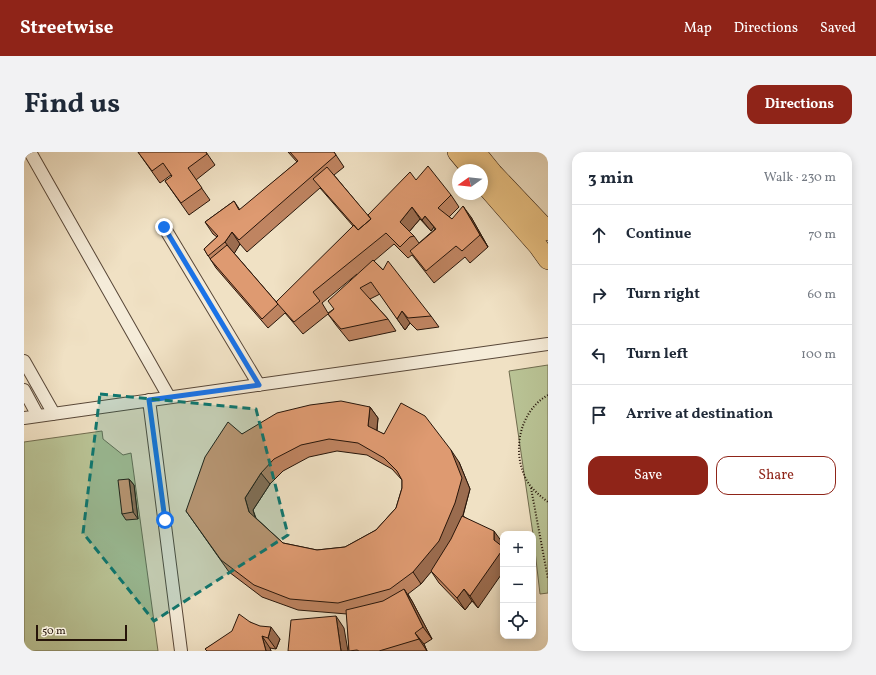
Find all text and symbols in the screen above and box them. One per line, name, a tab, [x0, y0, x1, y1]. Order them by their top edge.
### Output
text: Streetwise	[20, 15, 113, 41]
text: Map	[684, 19, 712, 38]
text: Directions	[734, 19, 798, 38]
text: Saved	[820, 19, 856, 38]
text: Find us	[24, 85, 120, 124]
button: Directions	[747, 85, 852, 124]
north arrow	[452, 164, 488, 200]
text: 3 min	[588, 167, 634, 190]
text: Walk · 230 m	[764, 169, 836, 187]
route end	[155, 218, 173, 236]
icon: ahead	[588, 224, 610, 246]
text: Continue	[626, 224, 691, 245]
text: 70 m	[808, 226, 836, 244]
icon: right	[588, 284, 610, 306]
text: Turn right	[626, 284, 700, 305]
text: 60 m	[808, 286, 836, 304]
icon: left	[588, 344, 610, 366]
text: Turn left	[626, 344, 688, 365]
text: 100 m	[801, 346, 836, 364]
icon: arrive	[588, 404, 610, 426]
text: Arrive at destination	[626, 404, 773, 425]
button: Save	[588, 456, 708, 495]
button: Share	[716, 456, 836, 495]
route start	[156, 511, 174, 529]
map controls	[500, 531, 536, 639]
button: +	[500, 531, 536, 567]
button: −	[500, 567, 536, 603]
button: locate	[500, 603, 536, 639]
scale bar	[36, 623, 127, 642]
text: 50 m	[42, 624, 66, 639]

